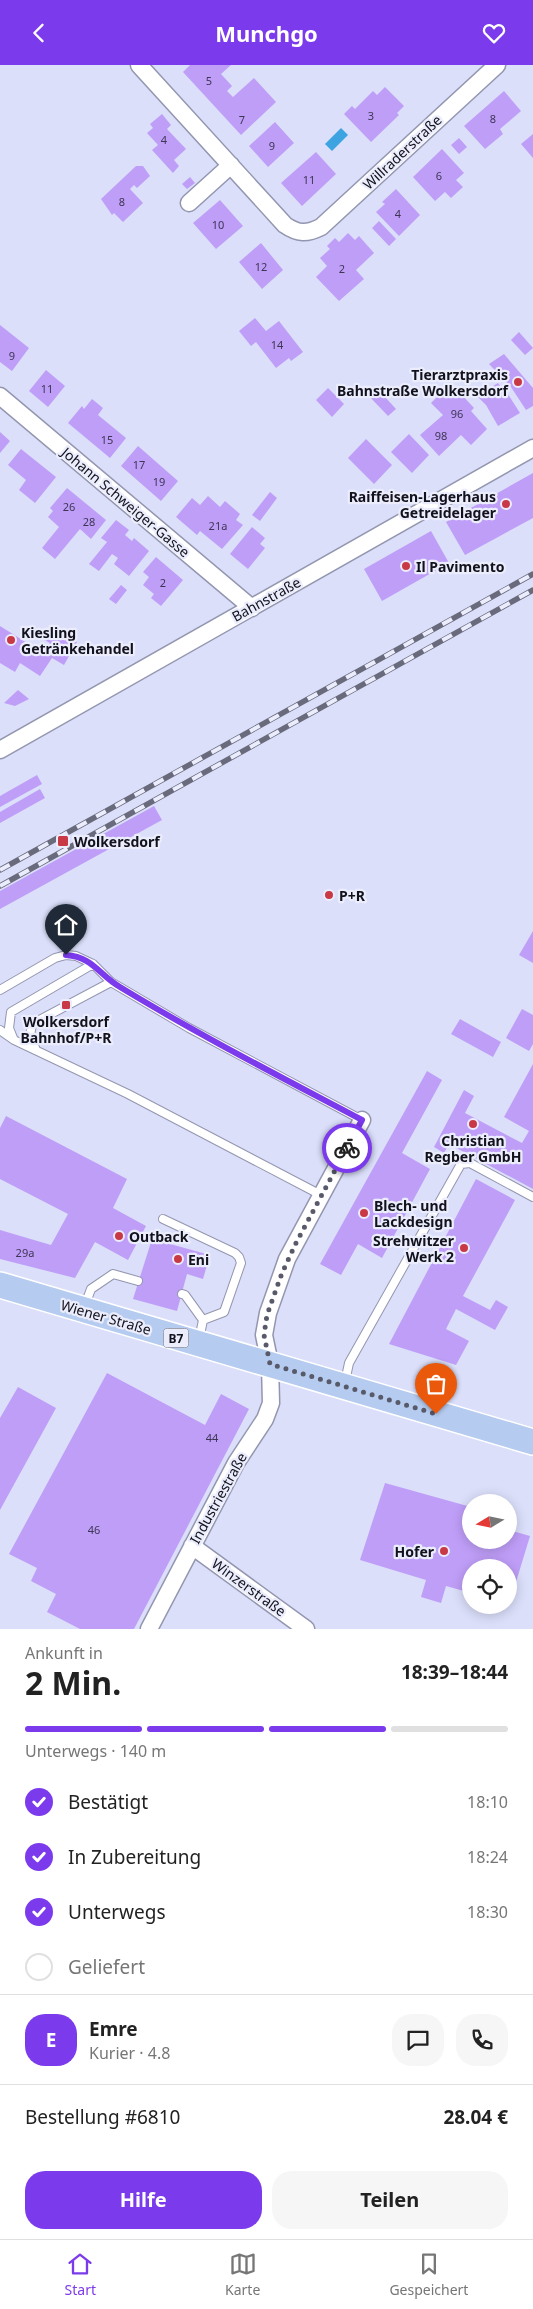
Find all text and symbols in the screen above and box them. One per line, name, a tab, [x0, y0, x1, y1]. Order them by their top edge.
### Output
text: Munchgo	[215, 18, 318, 48]
icon: back	[25, 19, 53, 47]
icon: heart	[480, 19, 508, 47]
house number: 5	[206, 73, 212, 88]
house number: 3	[368, 108, 374, 123]
street label: Willraderstraße	[358, 110, 446, 194]
house number: 8	[490, 111, 496, 126]
house number: 7	[239, 112, 245, 127]
house number: 4	[161, 132, 168, 147]
house number: 9	[269, 138, 275, 153]
house number: 6	[436, 168, 442, 183]
house number: 11	[303, 172, 315, 187]
house number: 8	[119, 194, 125, 209]
house number: 4	[395, 206, 402, 221]
house number: 10	[212, 217, 224, 232]
house number: 12	[255, 259, 267, 274]
house number: 2	[339, 261, 345, 276]
house number: 14	[271, 337, 284, 352]
house number: 9	[9, 348, 15, 363]
place label: Tierarztpraxis Bahnstraße Wolkersdorf	[337, 365, 510, 400]
marker: Tierarztpraxis Bahnstraße Wolkersdorf	[512, 376, 524, 388]
house number: 11	[41, 381, 53, 396]
house number: 96	[451, 406, 463, 421]
house number: 98	[435, 428, 447, 443]
house number: 15	[101, 432, 113, 447]
street label: Johann Schweiger-Gasse	[57, 442, 194, 561]
house number: 17	[133, 457, 145, 472]
house number: 19	[153, 474, 165, 489]
place label: Raiffeisen-Lagerhaus Getreidelager	[349, 487, 497, 522]
marker: Raiffeisen-Lagerhaus Getreidelager	[500, 498, 512, 510]
house number: 26	[63, 499, 75, 514]
house number: 28	[83, 514, 95, 529]
house number: 21a	[209, 518, 227, 533]
place label: Il Pavimento	[416, 557, 505, 576]
marker: Il Pavimento	[400, 560, 412, 572]
street label: Bahnstraße	[228, 572, 304, 626]
house number: 2	[160, 575, 166, 590]
place label: Kiesling Getränkehandel	[21, 623, 134, 658]
marker: Kiesling Getränkehandel	[5, 634, 17, 646]
place label: Wolkersdorf	[74, 832, 161, 851]
marker: Wolkersdorf	[56, 834, 70, 848]
place label: P+R	[339, 886, 366, 905]
marker: P+R	[323, 889, 335, 901]
pin	[45, 904, 87, 955]
icon: home	[52, 911, 80, 939]
marker: Wolkersdorf Bahnhof/P+R	[60, 999, 72, 1011]
place label: Wolkersdorf Bahnhof/P+R	[21, 1012, 112, 1047]
marker: Christian Regber GmbH	[467, 1118, 479, 1130]
courier	[322, 1123, 372, 1173]
place label: Christian Regber GmbH	[425, 1131, 521, 1166]
icon: bike	[333, 1134, 361, 1162]
place label: Blech- und Lackdesign	[374, 1196, 452, 1231]
marker: Blech- und Lackdesign	[358, 1207, 370, 1219]
place label: Outback	[129, 1227, 189, 1246]
marker: Outback	[113, 1230, 125, 1242]
place label: Strehwitzer Werk 2	[373, 1231, 455, 1266]
marker: Strehwitzer Werk 2	[458, 1242, 470, 1254]
house number: 29a	[16, 1245, 34, 1260]
place label: Eni	[188, 1250, 209, 1269]
marker: Eni	[172, 1253, 184, 1265]
street label: Wiener Straße	[59, 1295, 154, 1339]
road number: B7	[164, 1329, 188, 1347]
pin	[415, 1363, 457, 1414]
icon: bag	[422, 1370, 450, 1398]
house number: 44	[206, 1430, 219, 1445]
street label: Industriestraße	[185, 1449, 251, 1547]
north arrow	[462, 1494, 518, 1549]
map controls	[462, 1494, 517, 1614]
house number: 46	[88, 1522, 100, 1537]
place label: Hofer	[395, 1542, 435, 1561]
marker: Hofer	[438, 1545, 450, 1557]
street label: Winzerstraße	[208, 1554, 290, 1620]
button: locate	[462, 1559, 517, 1614]
text: Ankunft in	[25, 1642, 103, 1664]
text: 18:39–18:44	[401, 1659, 508, 1685]
text: 2 Min.	[25, 1661, 121, 1704]
text: Unterwegs · 140 m	[25, 1740, 166, 1762]
icon: check	[25, 1788, 53, 1816]
text: Bestätigt	[68, 1789, 148, 1815]
text: 18:10	[467, 1791, 508, 1813]
icon: check	[25, 1843, 53, 1871]
text: In Zubereitung	[68, 1844, 201, 1870]
text: 18:24	[467, 1846, 508, 1868]
icon: check	[25, 1898, 53, 1926]
text: Unterwegs	[68, 1899, 166, 1925]
text: 18:30	[467, 1901, 508, 1923]
text: Geliefert	[68, 1954, 145, 1980]
button: chat	[392, 2014, 444, 2066]
button: phone	[456, 2014, 508, 2066]
text: Emre	[89, 2016, 138, 2042]
text: E	[46, 2027, 56, 2053]
text: Kurier · 4.8	[89, 2042, 170, 2064]
text: Bestellung #6810	[25, 2104, 180, 2130]
text: 28.04 €	[443, 2104, 508, 2130]
button: Hilfe	[25, 2171, 262, 2229]
button: Teilen	[272, 2171, 508, 2229]
tab: Start	[65, 2250, 96, 2299]
tab: Karte	[225, 2250, 260, 2299]
tab: Gespeichert	[389, 2250, 468, 2299]

